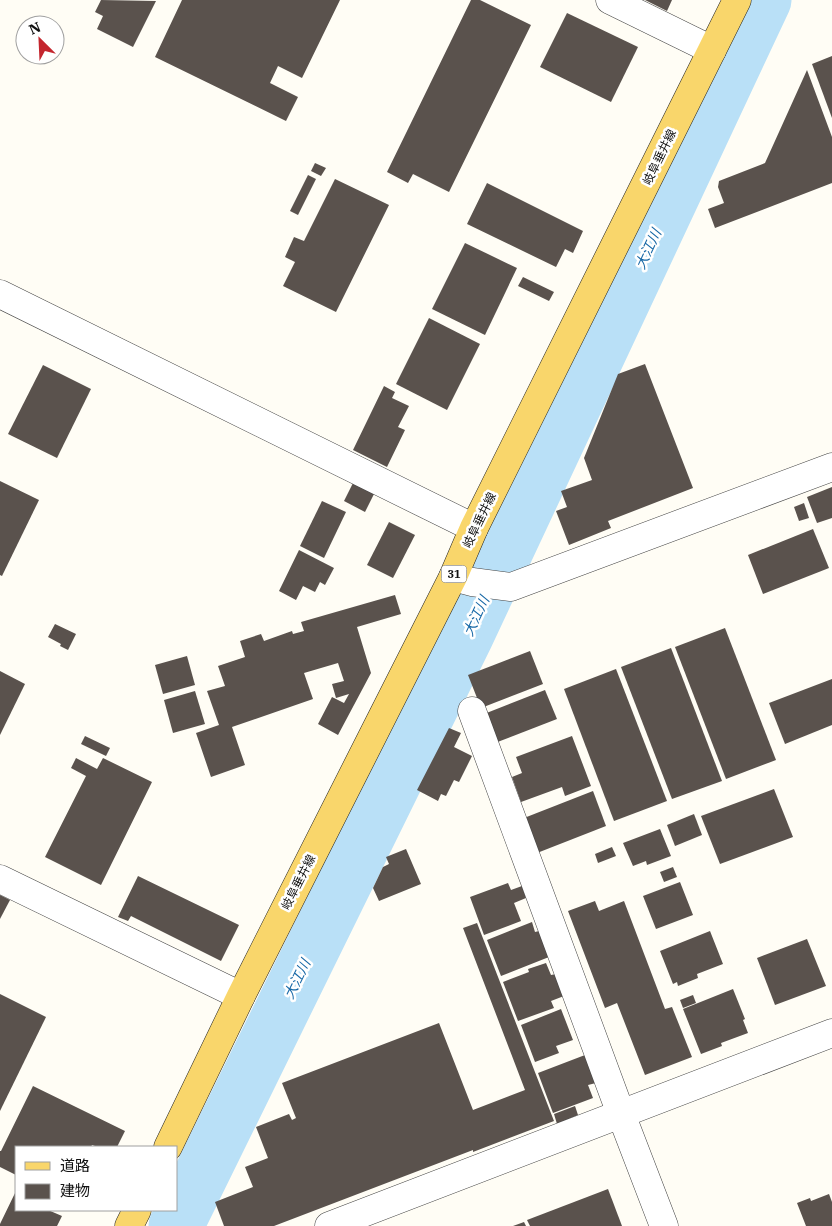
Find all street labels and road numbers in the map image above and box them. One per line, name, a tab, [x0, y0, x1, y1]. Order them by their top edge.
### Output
street label: 岐阜垂井線	[639, 127, 679, 187]
street label: 岐阜垂井線	[459, 490, 499, 550]
road number: 31	[442, 566, 466, 582]
street label: 岐阜垂井線	[278, 852, 318, 912]

